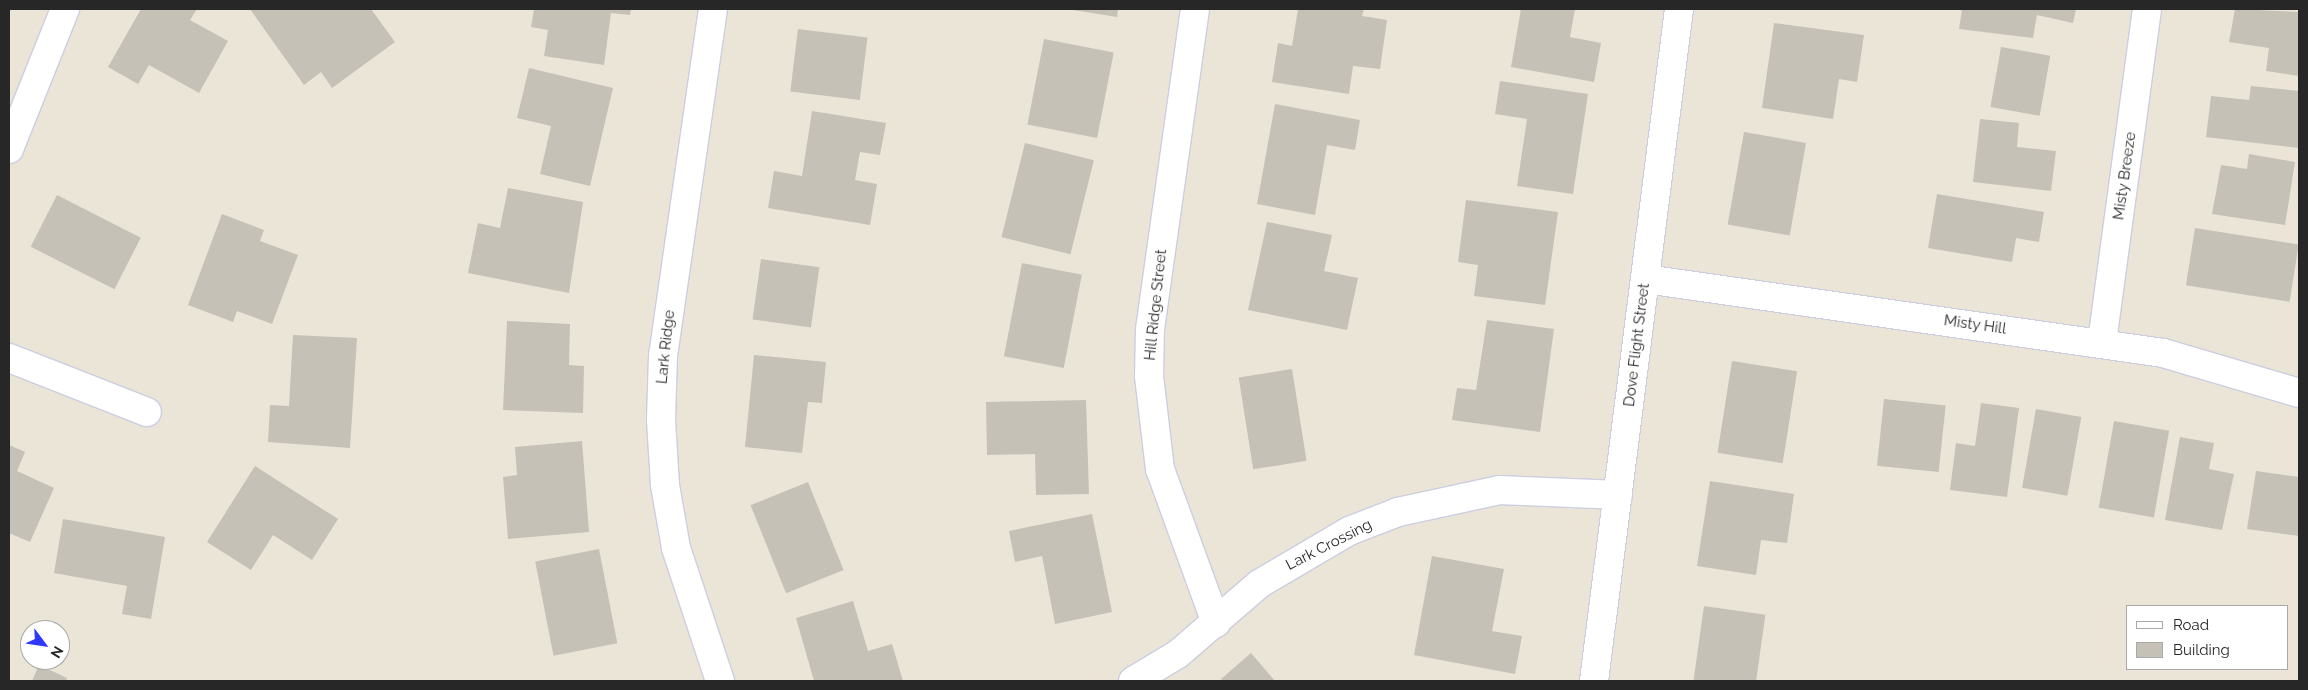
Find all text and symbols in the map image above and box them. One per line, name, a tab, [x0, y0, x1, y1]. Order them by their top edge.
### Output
street label: Misty Breeze	[2110, 131, 2140, 221]
street label: Hill Ridge Street	[1141, 248, 1171, 362]
street label: Dove Flight Street	[1620, 282, 1654, 408]
street label: Lark Ridge	[653, 309, 679, 385]
street label: Misty Hill	[1942, 312, 2008, 338]
street label: Lark Crossing	[1283, 516, 1375, 574]
legend	[2126, 605, 2288, 670]
text: Road	[2173, 616, 2209, 634]
north arrow	[20, 620, 70, 670]
text: Building	[2173, 641, 2230, 659]
text: N	[47, 644, 67, 661]

